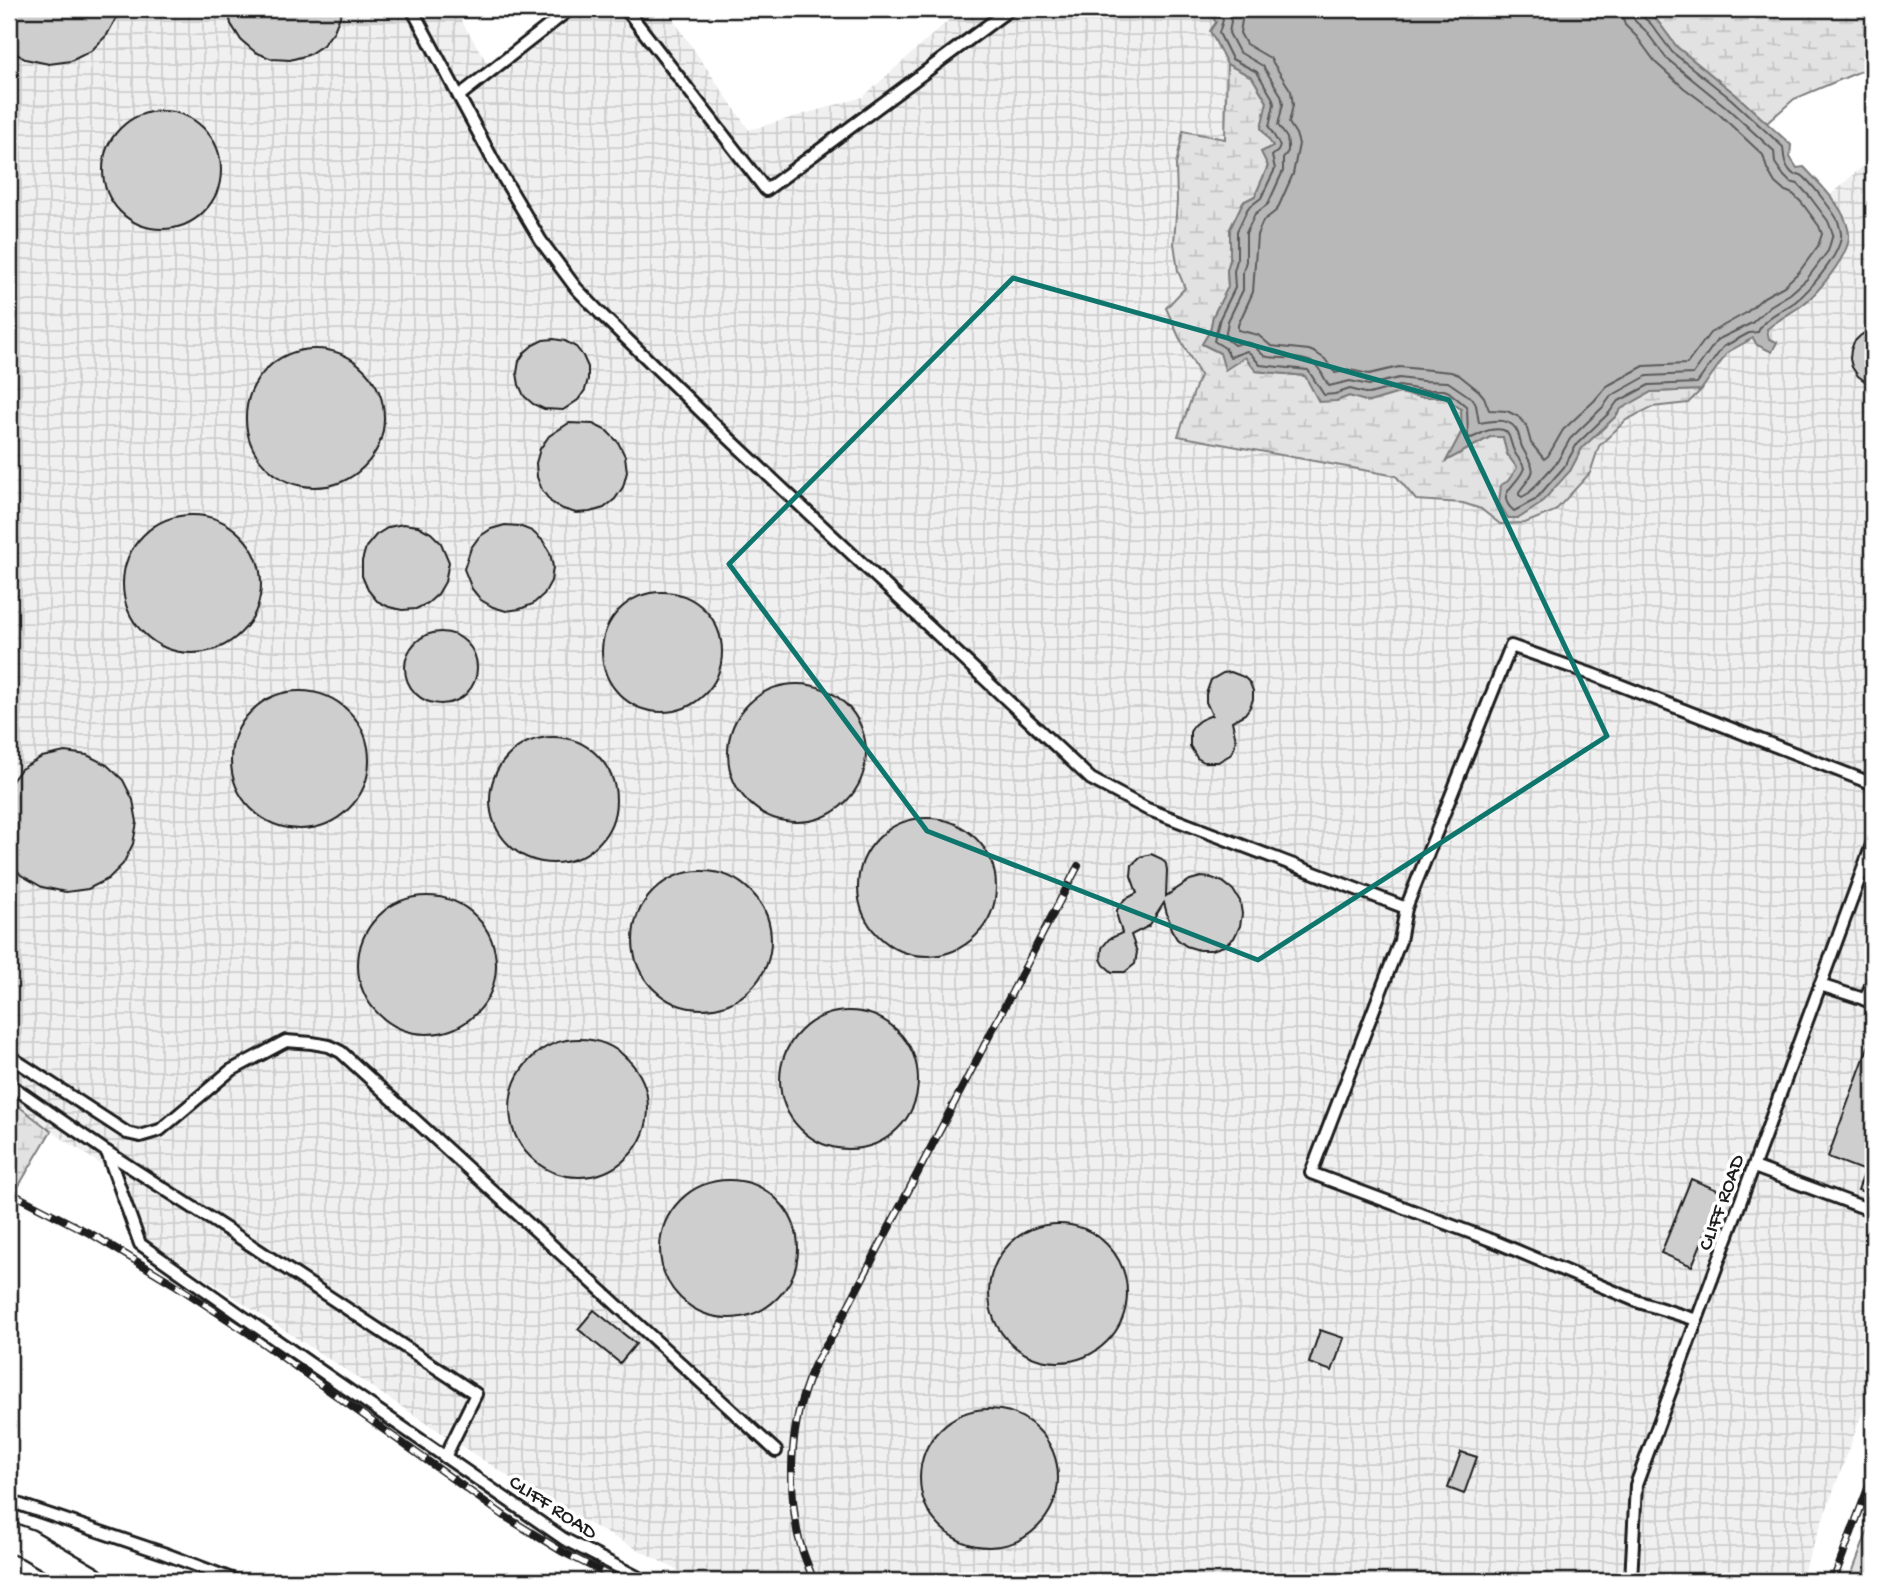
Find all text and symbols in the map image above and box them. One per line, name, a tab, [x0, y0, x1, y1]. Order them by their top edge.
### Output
street label: CLIFF ROAD	[1694, 1151, 1752, 1255]
street label: CLIFF ROAD	[503, 1471, 601, 1547]

